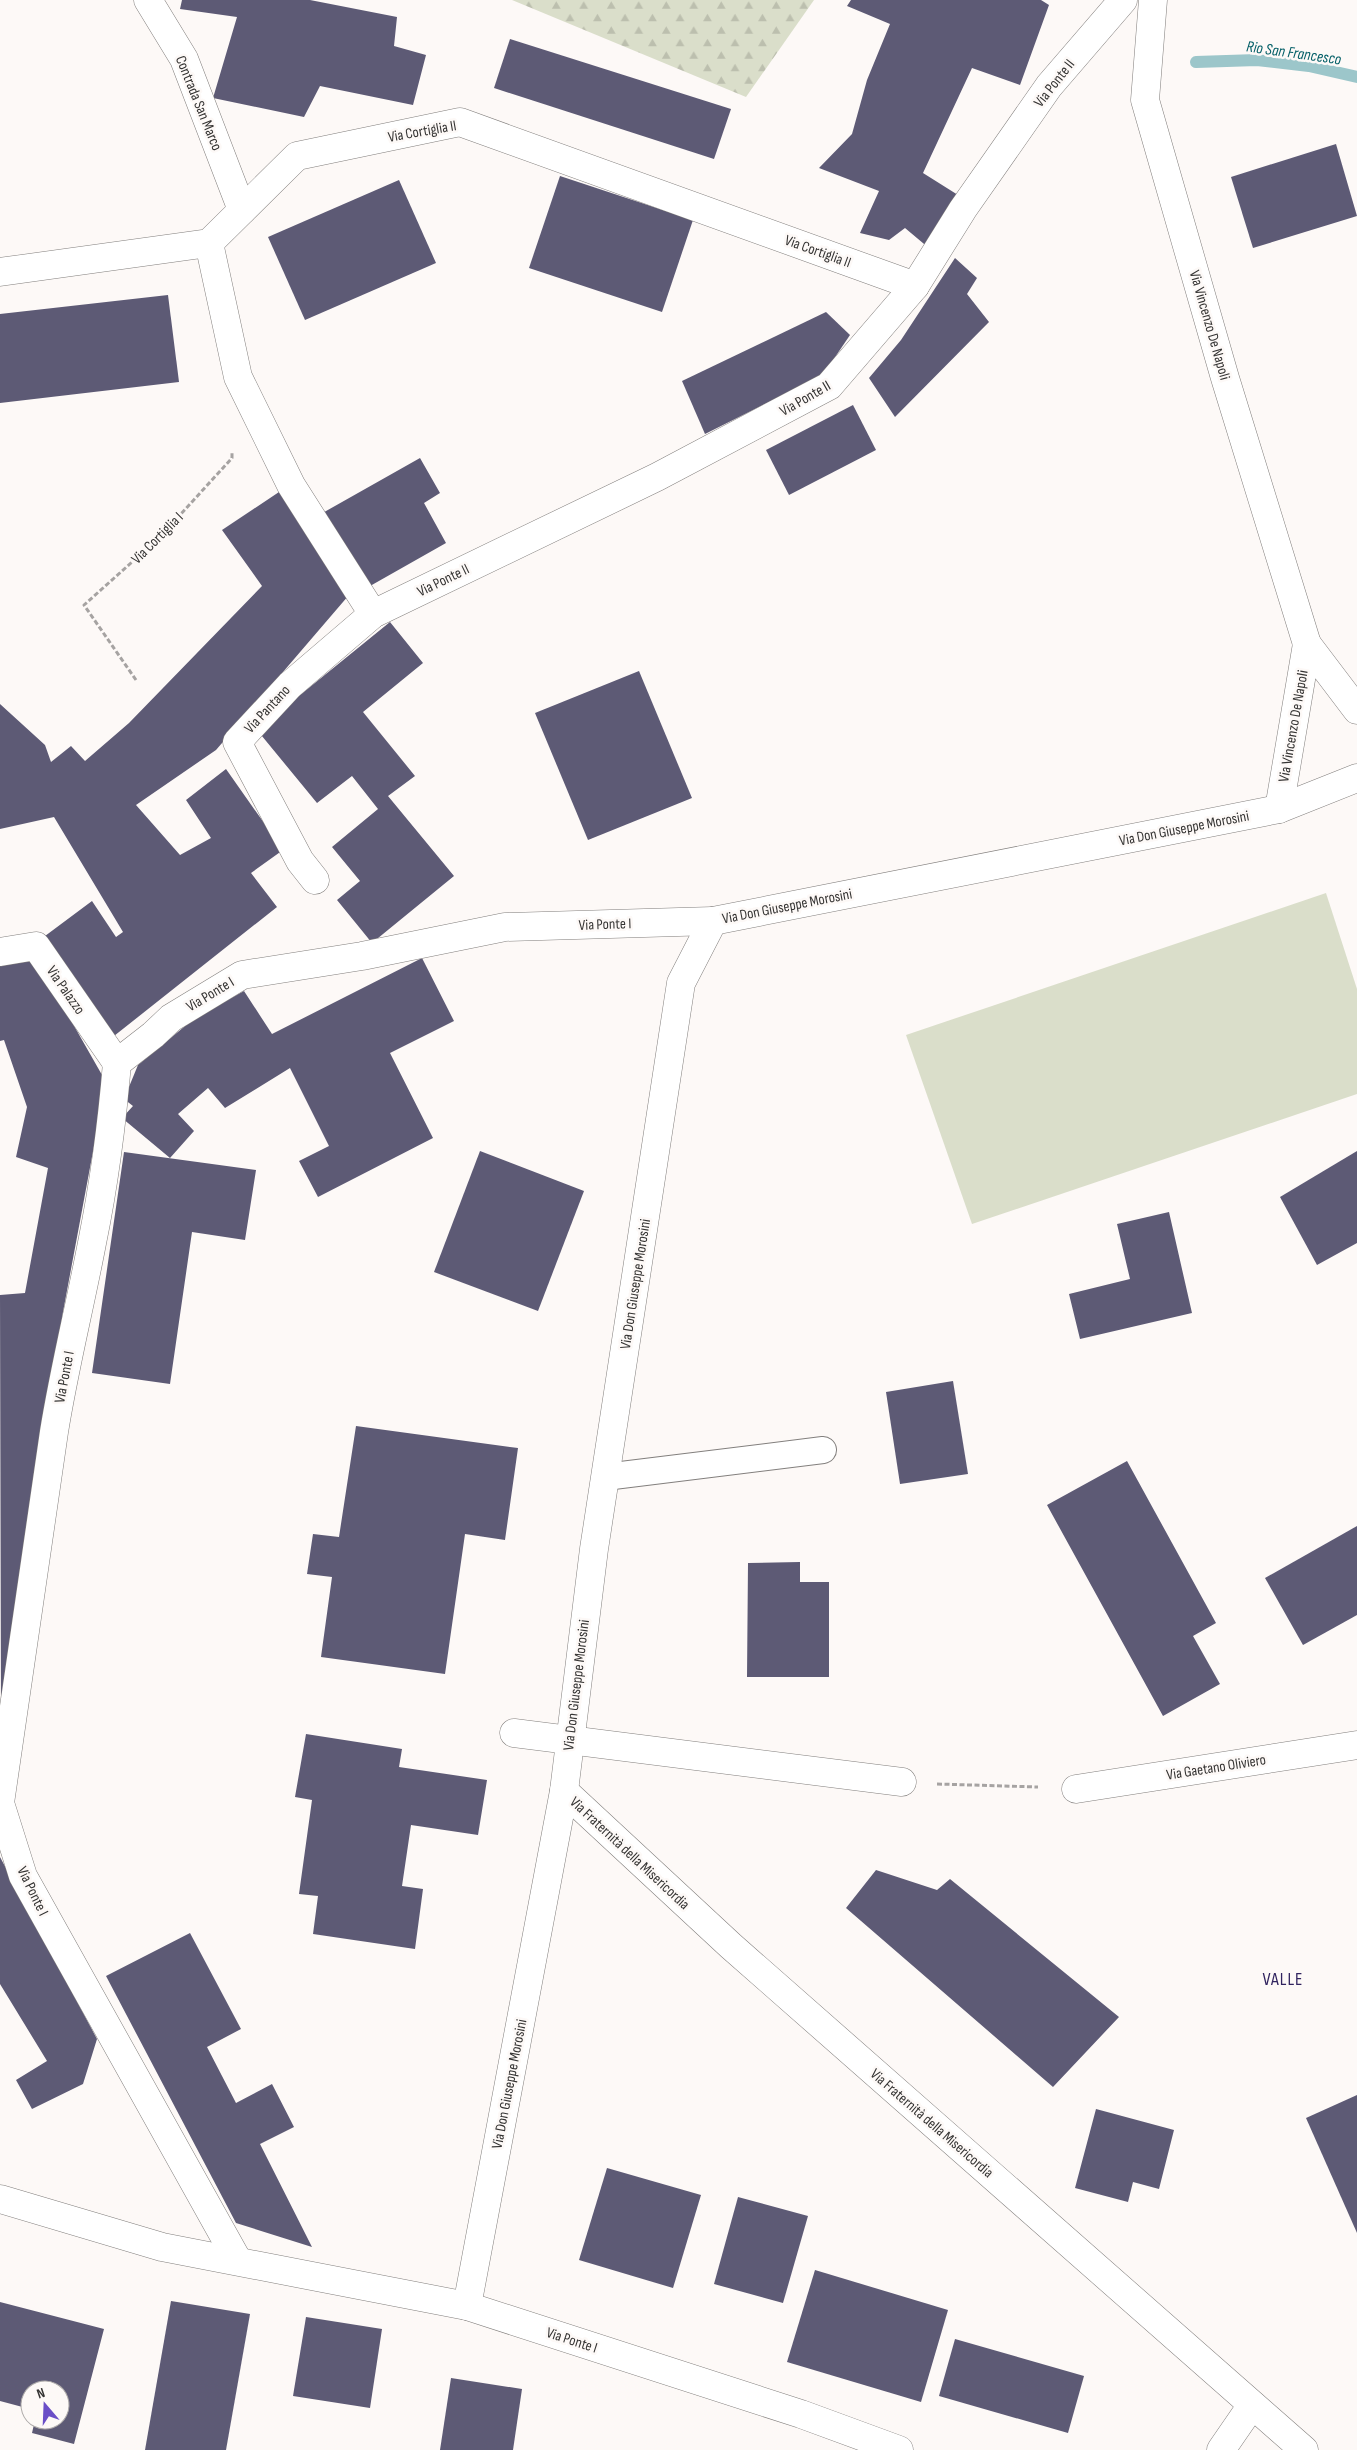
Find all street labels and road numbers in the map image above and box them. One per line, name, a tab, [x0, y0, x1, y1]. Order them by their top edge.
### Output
street label: Contrada San Marco	[171, 53, 226, 153]
street label: Via Ponte II	[1030, 56, 1079, 111]
street label: Via Cortiglia II	[386, 116, 458, 147]
street label: Via Cortiglia II	[782, 231, 854, 272]
street label: Via Vincenzo De Napoli	[1185, 268, 1234, 382]
street label: Via Ponte II	[776, 376, 834, 421]
street label: Via Cortiglia I	[127, 508, 187, 568]
street label: Via Ponte II	[414, 560, 472, 601]
street label: Via Vincenzo De Napoli	[1274, 668, 1313, 784]
street label: Via Pantano	[240, 681, 294, 737]
street label: Via Don Giuseppe Morosini	[1118, 807, 1251, 850]
street label: Via Don Giuseppe Morosini	[721, 885, 854, 928]
street label: Via Ponte I	[578, 914, 632, 935]
street label: Via Palazzo	[42, 962, 89, 1018]
street label: Via Ponte I	[183, 973, 238, 1016]
street label: Via Don Giuseppe Morosini	[616, 1217, 655, 1351]
street label: Via Ponte I	[50, 1349, 79, 1405]
street label: Via Don Giuseppe Morosini	[559, 1618, 594, 1752]
street label: Via Gaetano Oliviero	[1165, 1750, 1267, 1785]
street label: Via Fraternità della Misericordia	[566, 1793, 694, 1914]
street label: Via Ponte I	[12, 1863, 53, 1919]
street label: Via Don Giuseppe Morosini	[488, 2017, 531, 2151]
street label: Via Fraternità della Misericordia	[866, 2065, 997, 2182]
street label: Via Ponte I	[544, 2323, 600, 2358]

